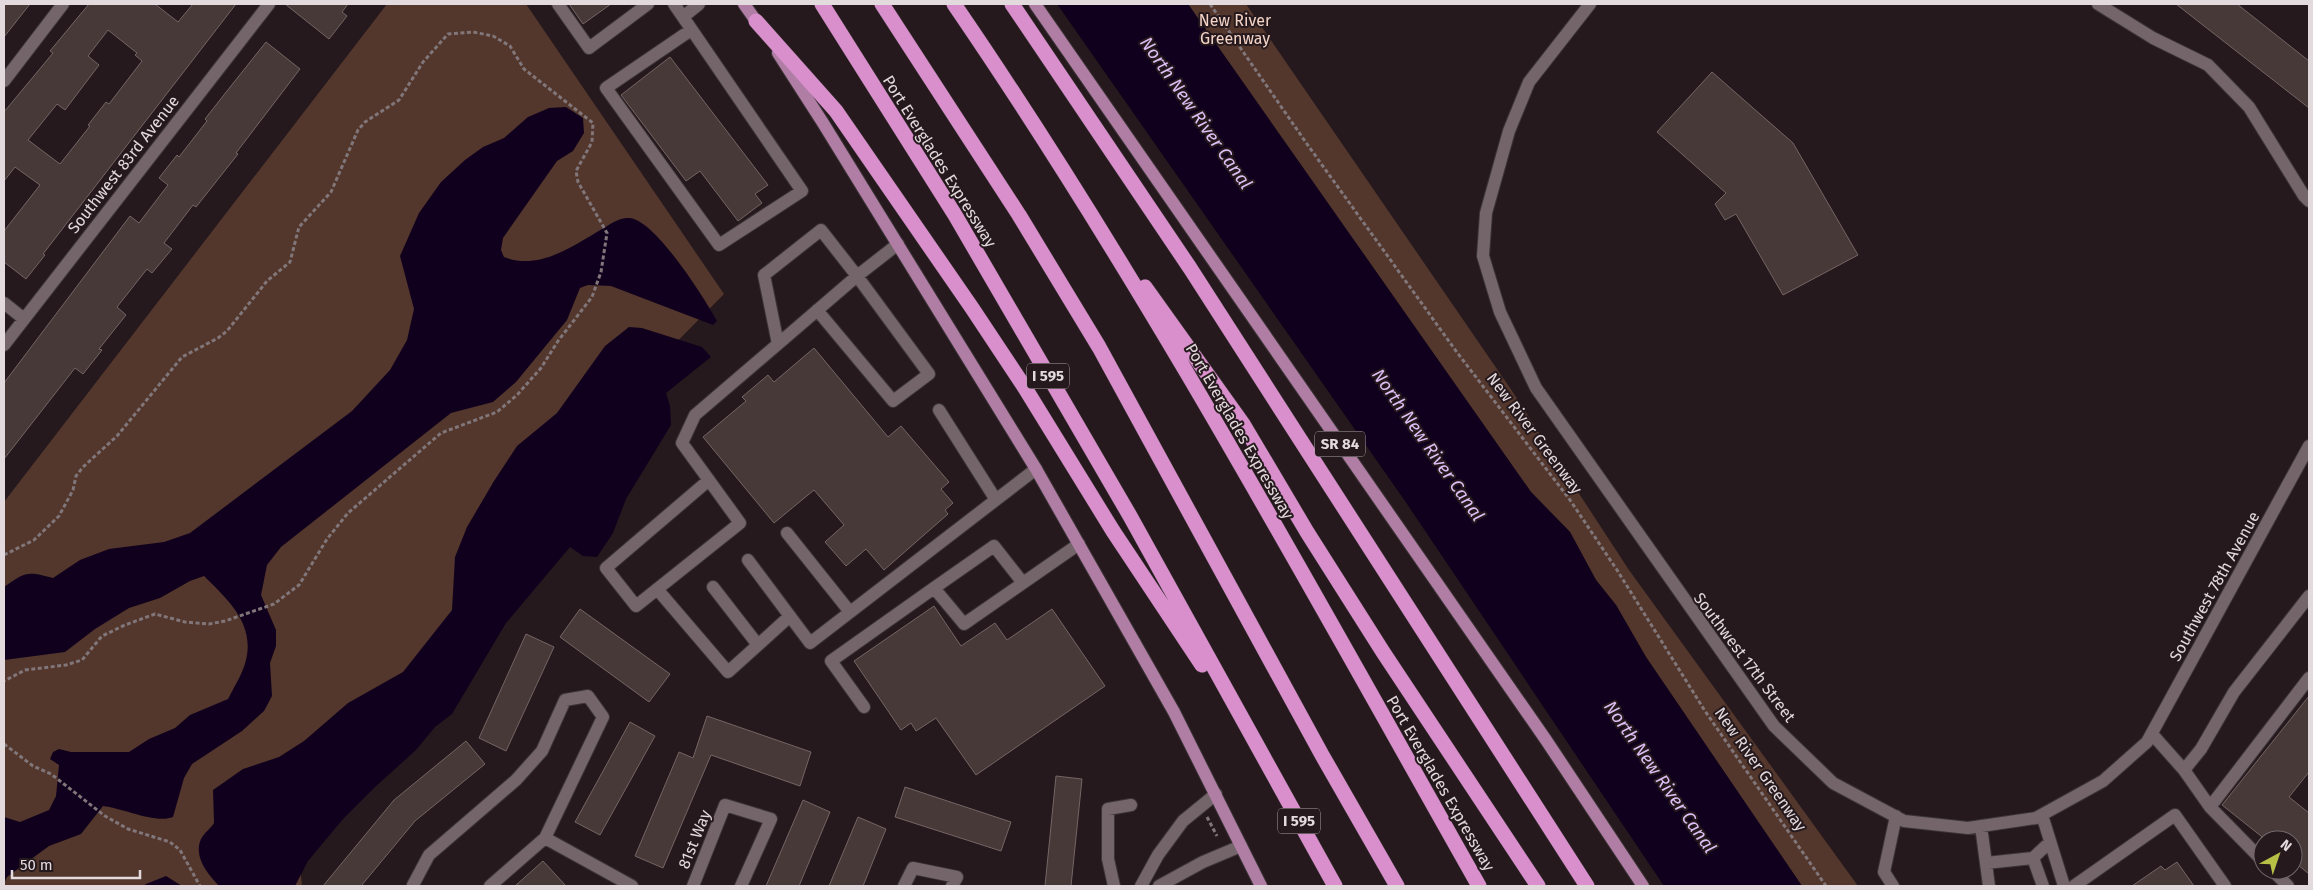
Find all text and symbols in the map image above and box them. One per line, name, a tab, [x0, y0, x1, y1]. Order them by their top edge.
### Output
park label: New River Greenway	[1199, 11, 1272, 48]
water label: North New River Canal	[1135, 33, 1257, 193]
street label: Port Everglades Expressway	[879, 72, 1000, 251]
street label: Southwest 83rd Avenue	[64, 92, 183, 237]
street label: Port Everglades Expressway	[1182, 340, 1298, 522]
road number: I 595	[1027, 364, 1069, 388]
water label: North New River Canal	[1367, 365, 1489, 525]
street label: New River Greenway	[1483, 369, 1586, 498]
road number: SR 84	[1315, 432, 1365, 456]
street label: Southwest 78th Avenue	[2165, 508, 2264, 664]
street label: Southwest 17th Street	[1690, 589, 1800, 726]
street label: Port Everglades Expressway	[1383, 692, 1499, 874]
water label: North New River Canal	[1599, 697, 1721, 857]
street label: New River Greenway	[1711, 704, 1811, 835]
street label: 81st Way	[674, 807, 715, 871]
road number: I 595	[1278, 808, 1320, 834]
north arrow	[2253, 830, 2303, 880]
text: N	[2277, 836, 2295, 855]
scale bar	[12, 848, 140, 880]
text: 50 m	[20, 856, 53, 874]

